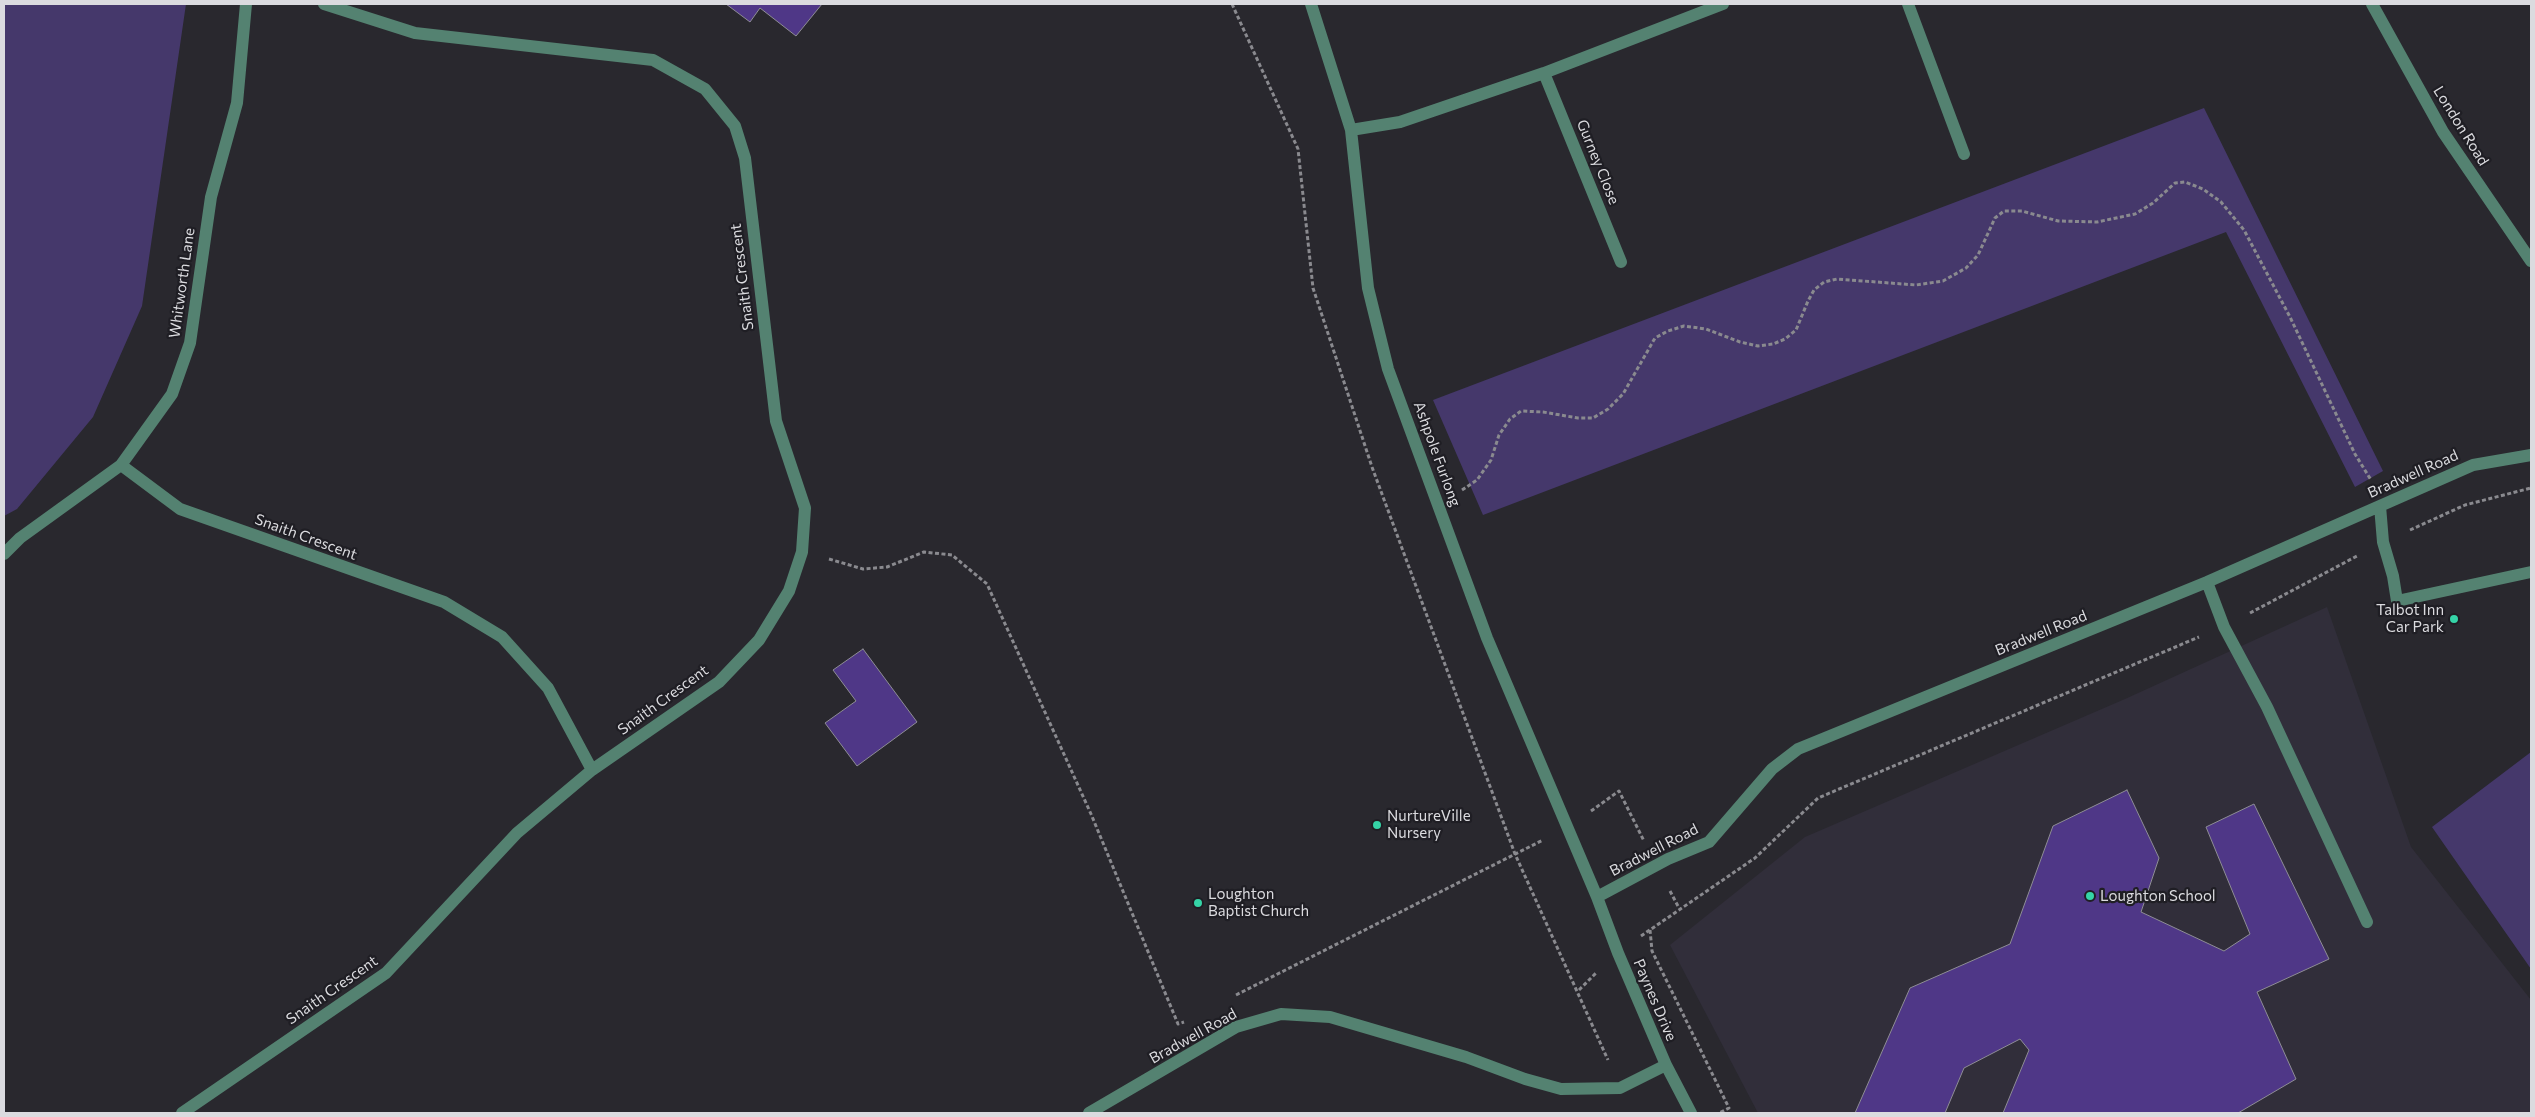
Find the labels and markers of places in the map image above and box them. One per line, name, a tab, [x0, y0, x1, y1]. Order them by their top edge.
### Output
place label: Talbot Inn Car Park	[2376, 601, 2444, 636]
marker: Talbot Inn Car Park	[2448, 613, 2460, 625]
place label: NurtureVille Nursery	[1387, 807, 1471, 842]
marker: NurtureVille Nursery	[1371, 819, 1383, 831]
place label: Loughton Baptist Church	[1208, 885, 1309, 920]
place label: Loughton School	[2100, 887, 2216, 905]
marker: Loughton School	[2084, 890, 2096, 902]
marker: Loughton Baptist Church	[1192, 897, 1204, 909]

